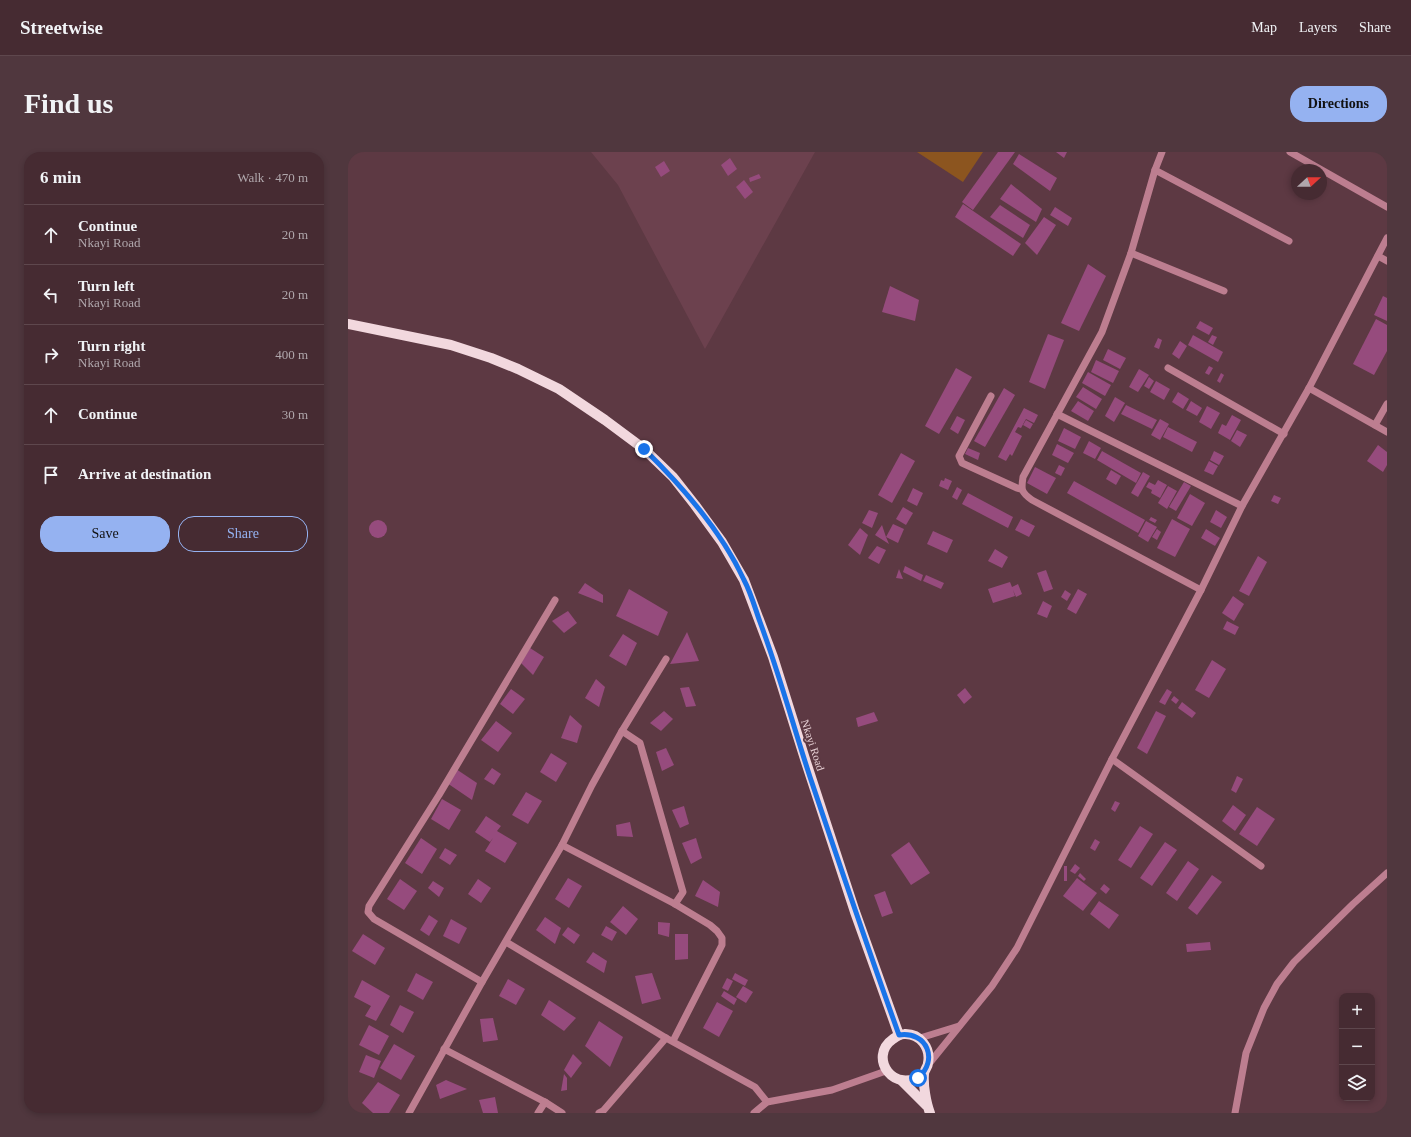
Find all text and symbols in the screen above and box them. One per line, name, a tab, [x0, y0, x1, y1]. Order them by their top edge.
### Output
text: Streetwise	[20, 17, 103, 38]
text: Map	[1251, 20, 1277, 35]
text: Layers	[1299, 20, 1337, 35]
text: Share	[1359, 20, 1391, 35]
button: Directions	[1290, 86, 1387, 122]
text: Find us	[24, 88, 114, 119]
north arrow	[1291, 164, 1327, 200]
text: 6 min	[40, 168, 81, 187]
text: Walk · 470 m	[237, 170, 308, 185]
text: Continue	[78, 218, 137, 234]
icon: ahead	[40, 224, 62, 246]
text: 20 m	[282, 227, 308, 242]
text: Nkayi Road	[78, 235, 140, 250]
text: Turn left	[78, 278, 135, 294]
icon: left	[40, 284, 62, 306]
text: 20 m	[282, 287, 308, 302]
text: Nkayi Road	[78, 295, 140, 310]
text: Turn right	[78, 338, 145, 354]
icon: right	[40, 344, 62, 366]
text: 400 m	[275, 347, 308, 362]
text: Nkayi Road	[78, 355, 140, 370]
icon: ahead	[40, 404, 62, 426]
text: Continue	[78, 406, 137, 422]
text: 30 m	[282, 407, 308, 422]
route end	[635, 440, 653, 458]
icon: arrive	[40, 464, 62, 486]
text: Arrive at destination	[78, 466, 211, 482]
button: Save	[40, 516, 170, 552]
button: Share	[178, 516, 308, 552]
street label: Nkayi Road	[799, 718, 827, 772]
map controls	[1339, 993, 1375, 1101]
button: +	[1339, 993, 1375, 1029]
button: −	[1339, 1029, 1375, 1065]
button: layers	[1339, 1065, 1375, 1101]
route start	[909, 1069, 927, 1087]

